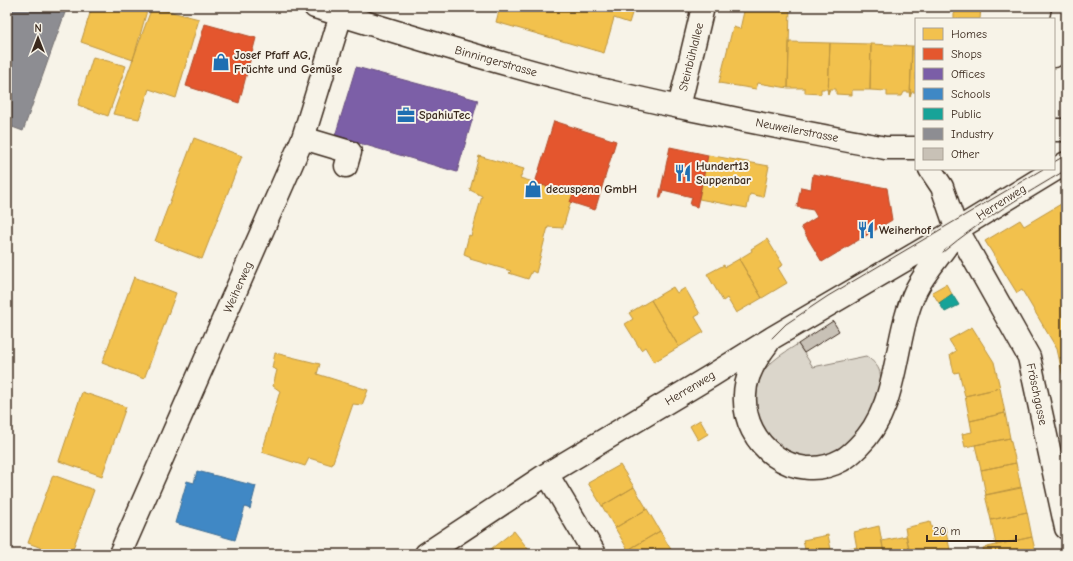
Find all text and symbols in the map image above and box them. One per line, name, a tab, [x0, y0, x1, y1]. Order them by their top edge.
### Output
north arrow	[18, 18, 58, 58]
legend	[915, 18, 1055, 170]
street label: Steinbühlallee	[676, 21, 706, 93]
text: N	[34, 22, 42, 35]
text: Homes	[951, 27, 987, 41]
street label: Binningerstrasse	[453, 43, 539, 79]
text: Shops	[951, 47, 982, 61]
place label: Josef Pfaff AG, Früchte und Gemüse	[234, 48, 342, 76]
shop icon: Josef Pfaff AG, Früchte und Gemüse	[211, 52, 231, 72]
text: Offices	[951, 67, 985, 81]
text: Schools	[951, 87, 990, 101]
office icon: SpahiuTec	[396, 105, 416, 125]
text: Public	[951, 107, 982, 121]
place label: SpahiuTec	[419, 108, 471, 122]
street label: Neuweilerstrasse	[754, 115, 840, 145]
text: Industry	[951, 127, 994, 141]
text: Other	[951, 147, 980, 161]
place label: Hundert13 Suppenbar	[696, 159, 751, 187]
restaurant icon: Hundert13 Suppenbar	[673, 163, 693, 183]
shop icon: decuspena GmbH	[523, 179, 543, 199]
street label: Herrenweg	[974, 181, 1028, 223]
place label: decuspena GmbH	[546, 182, 637, 196]
restaurant icon: Weiherhof	[856, 220, 876, 240]
place label: Weiherhof	[879, 223, 932, 237]
street label: Weiherweg	[220, 259, 256, 315]
street label: Fröschgasse	[1024, 362, 1050, 426]
street label: Herrenweg	[662, 368, 718, 408]
scale bar	[927, 517, 1016, 543]
text: 20 m	[933, 524, 961, 538]

